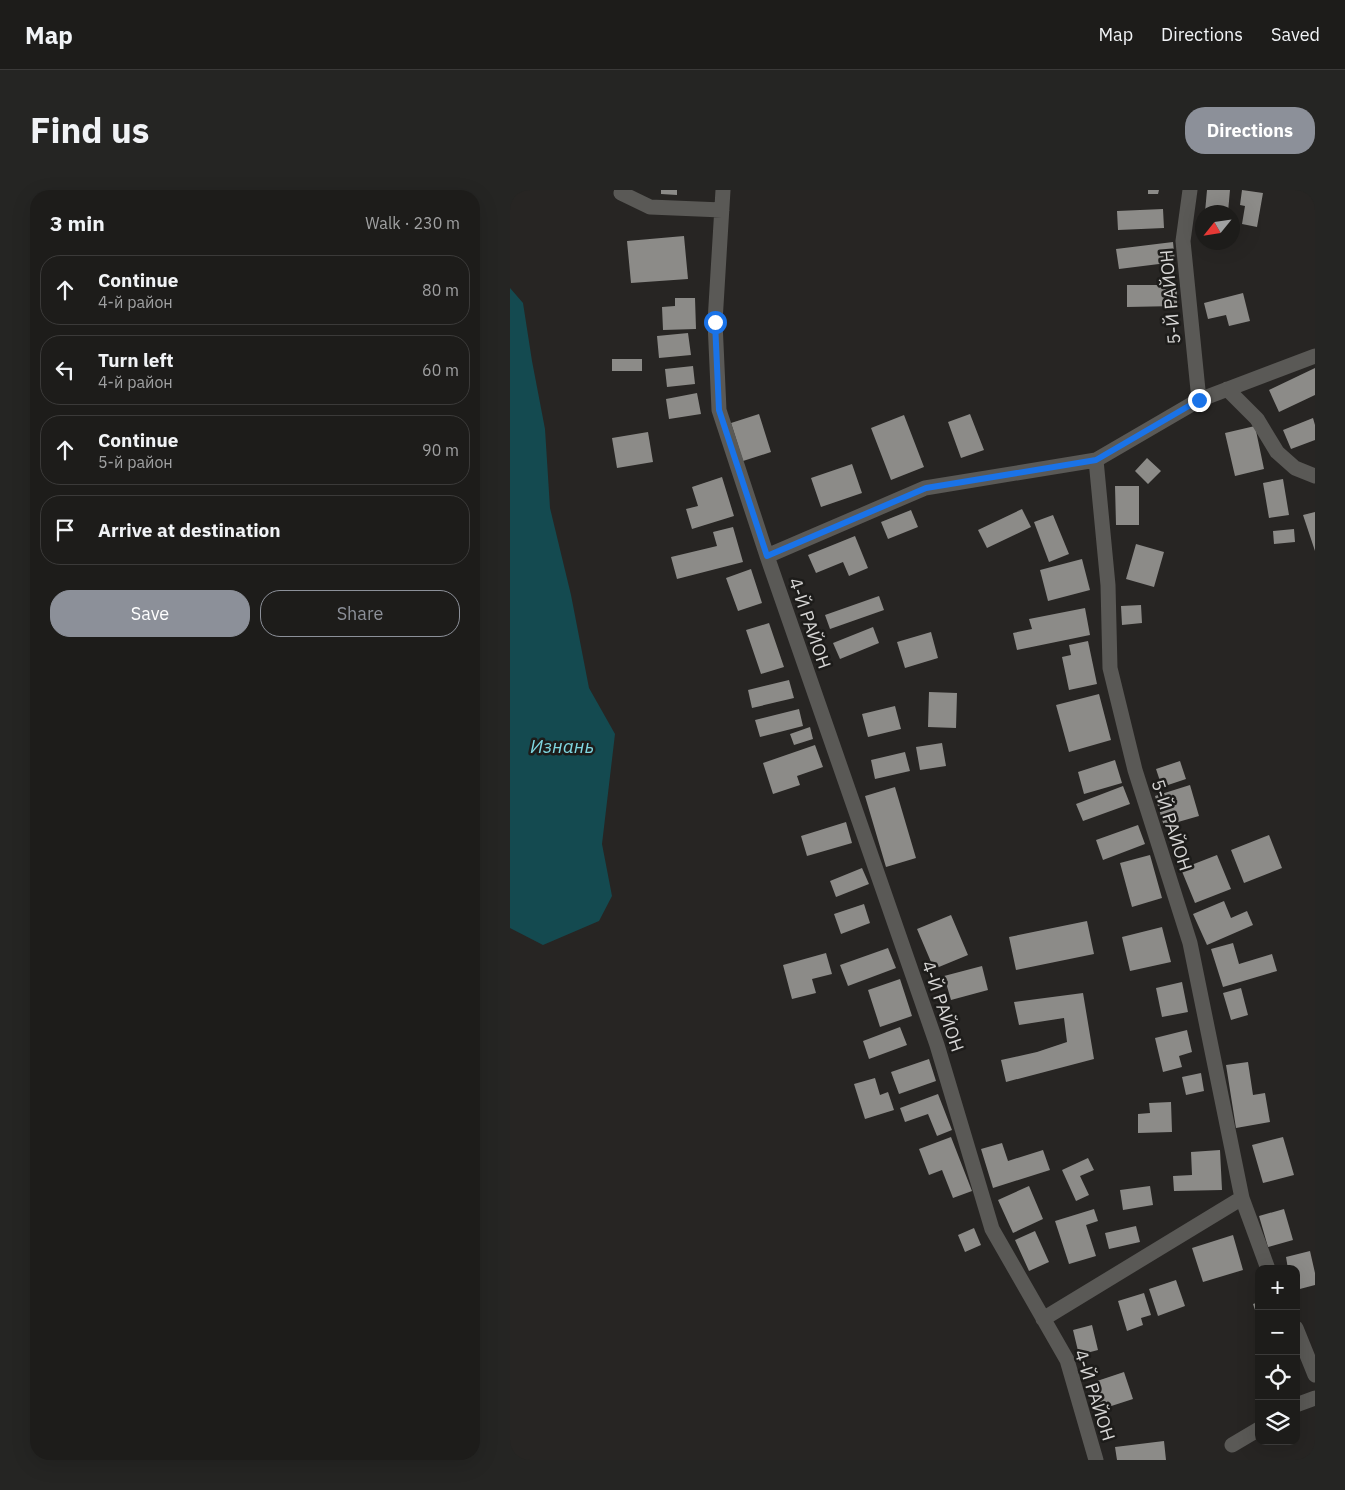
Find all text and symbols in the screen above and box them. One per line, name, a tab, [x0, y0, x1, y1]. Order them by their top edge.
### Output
text: Map	[25, 19, 73, 51]
text: Map	[1098, 23, 1133, 46]
text: Directions	[1161, 23, 1243, 46]
text: Saved	[1271, 23, 1320, 46]
text: Find us	[30, 107, 149, 153]
button: Directions	[1185, 107, 1315, 154]
north arrow	[1195, 205, 1240, 250]
text: 3 min	[50, 209, 105, 237]
text: Walk · 230 m	[365, 213, 460, 233]
street label: 5-Й РАЙОН	[1154, 249, 1186, 345]
text: Continue	[98, 268, 178, 292]
icon: ahead	[51, 276, 79, 304]
text: 80 m	[422, 280, 459, 300]
text: 4-й район	[98, 292, 173, 312]
route start	[704, 311, 727, 334]
text: Turn left	[98, 348, 174, 372]
icon: left	[51, 356, 79, 384]
text: 60 m	[422, 360, 459, 380]
text: 4-й район	[98, 372, 173, 392]
route end	[1188, 389, 1211, 412]
text: Continue	[98, 428, 178, 452]
icon: ahead	[51, 436, 79, 464]
text: 90 m	[422, 440, 459, 460]
text: 5-й район	[98, 452, 173, 472]
icon: arrive	[51, 516, 79, 544]
text: Arrive at destination	[98, 518, 281, 542]
street label: 4-Й РАЙОН	[784, 574, 836, 672]
button: Save	[50, 590, 250, 637]
button: Share	[260, 590, 460, 637]
water label: Изнань	[530, 734, 594, 758]
street label: 5-Й РАЙОН	[1146, 776, 1198, 874]
street label: 4-Й РАЙОН	[917, 957, 969, 1055]
map controls	[1255, 1265, 1300, 1445]
button: +	[1255, 1265, 1300, 1310]
button: −	[1255, 1310, 1300, 1355]
street label: 4-Й РАЙОН	[1069, 1346, 1121, 1444]
button: locate	[1255, 1355, 1300, 1400]
button: layers	[1255, 1400, 1300, 1445]

